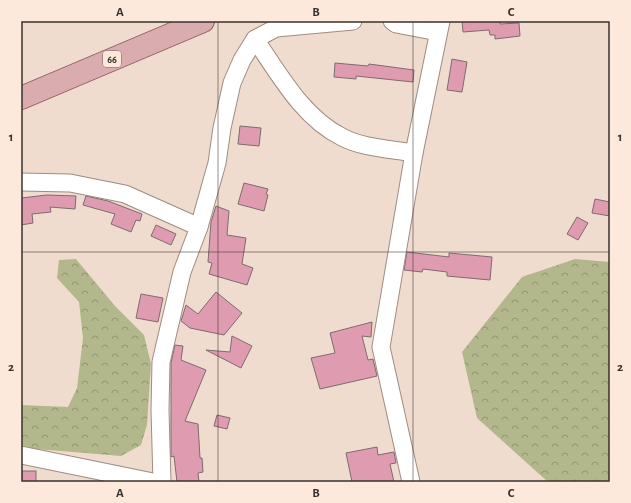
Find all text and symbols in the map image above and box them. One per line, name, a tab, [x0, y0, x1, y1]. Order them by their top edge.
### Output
text: A	[116, 6, 124, 19]
text: B	[312, 6, 320, 19]
text: C	[508, 6, 515, 19]
road number: 66	[103, 51, 121, 67]
text: 1	[9, 131, 13, 144]
text: 1	[618, 131, 622, 144]
text: 2	[8, 361, 14, 374]
text: 2	[617, 361, 623, 374]
text: A	[116, 487, 124, 500]
text: B	[312, 487, 320, 500]
text: C	[508, 487, 515, 500]

